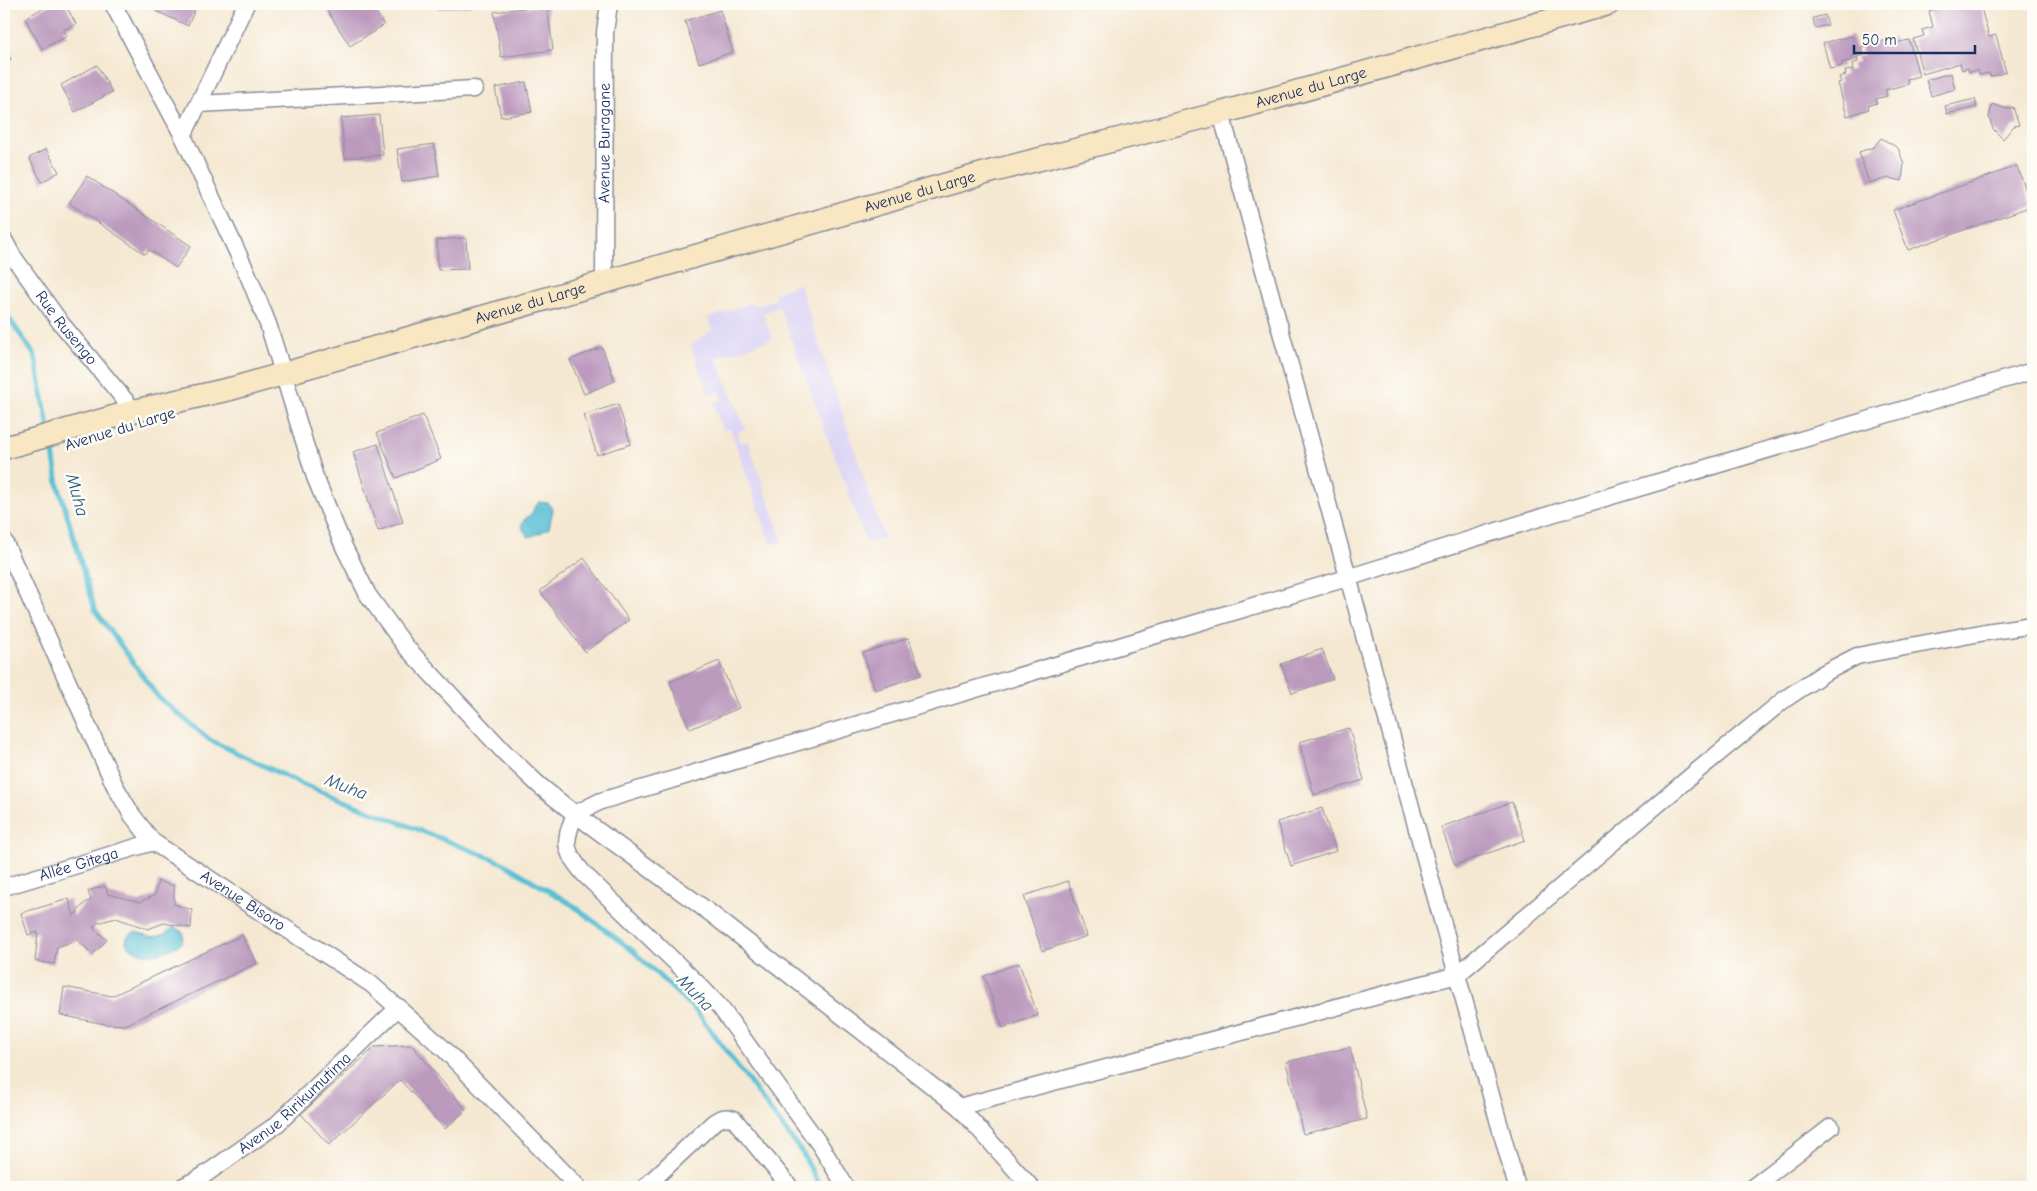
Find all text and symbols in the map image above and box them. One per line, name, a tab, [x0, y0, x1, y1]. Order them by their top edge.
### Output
scale bar	[1854, 22, 1976, 54]
text: 50 m	[1862, 31, 1897, 49]
street label: Avenue du Large	[1253, 63, 1369, 112]
street label: Avenue Buragane	[595, 83, 614, 203]
street label: Avenue du Large	[862, 168, 977, 216]
street label: Avenue du Large	[473, 279, 588, 328]
street label: Rue Rusengo	[32, 287, 101, 369]
street label: Avenue du Large	[63, 404, 177, 454]
water label: Muha	[61, 470, 93, 519]
water label: Muha	[321, 769, 370, 805]
street label: Allée Gitega	[37, 844, 120, 885]
street label: Avenue Bisoro	[197, 866, 289, 935]
water label: Muha	[672, 969, 718, 1016]
street label: Avenue Ririkumutima	[235, 1049, 355, 1158]

